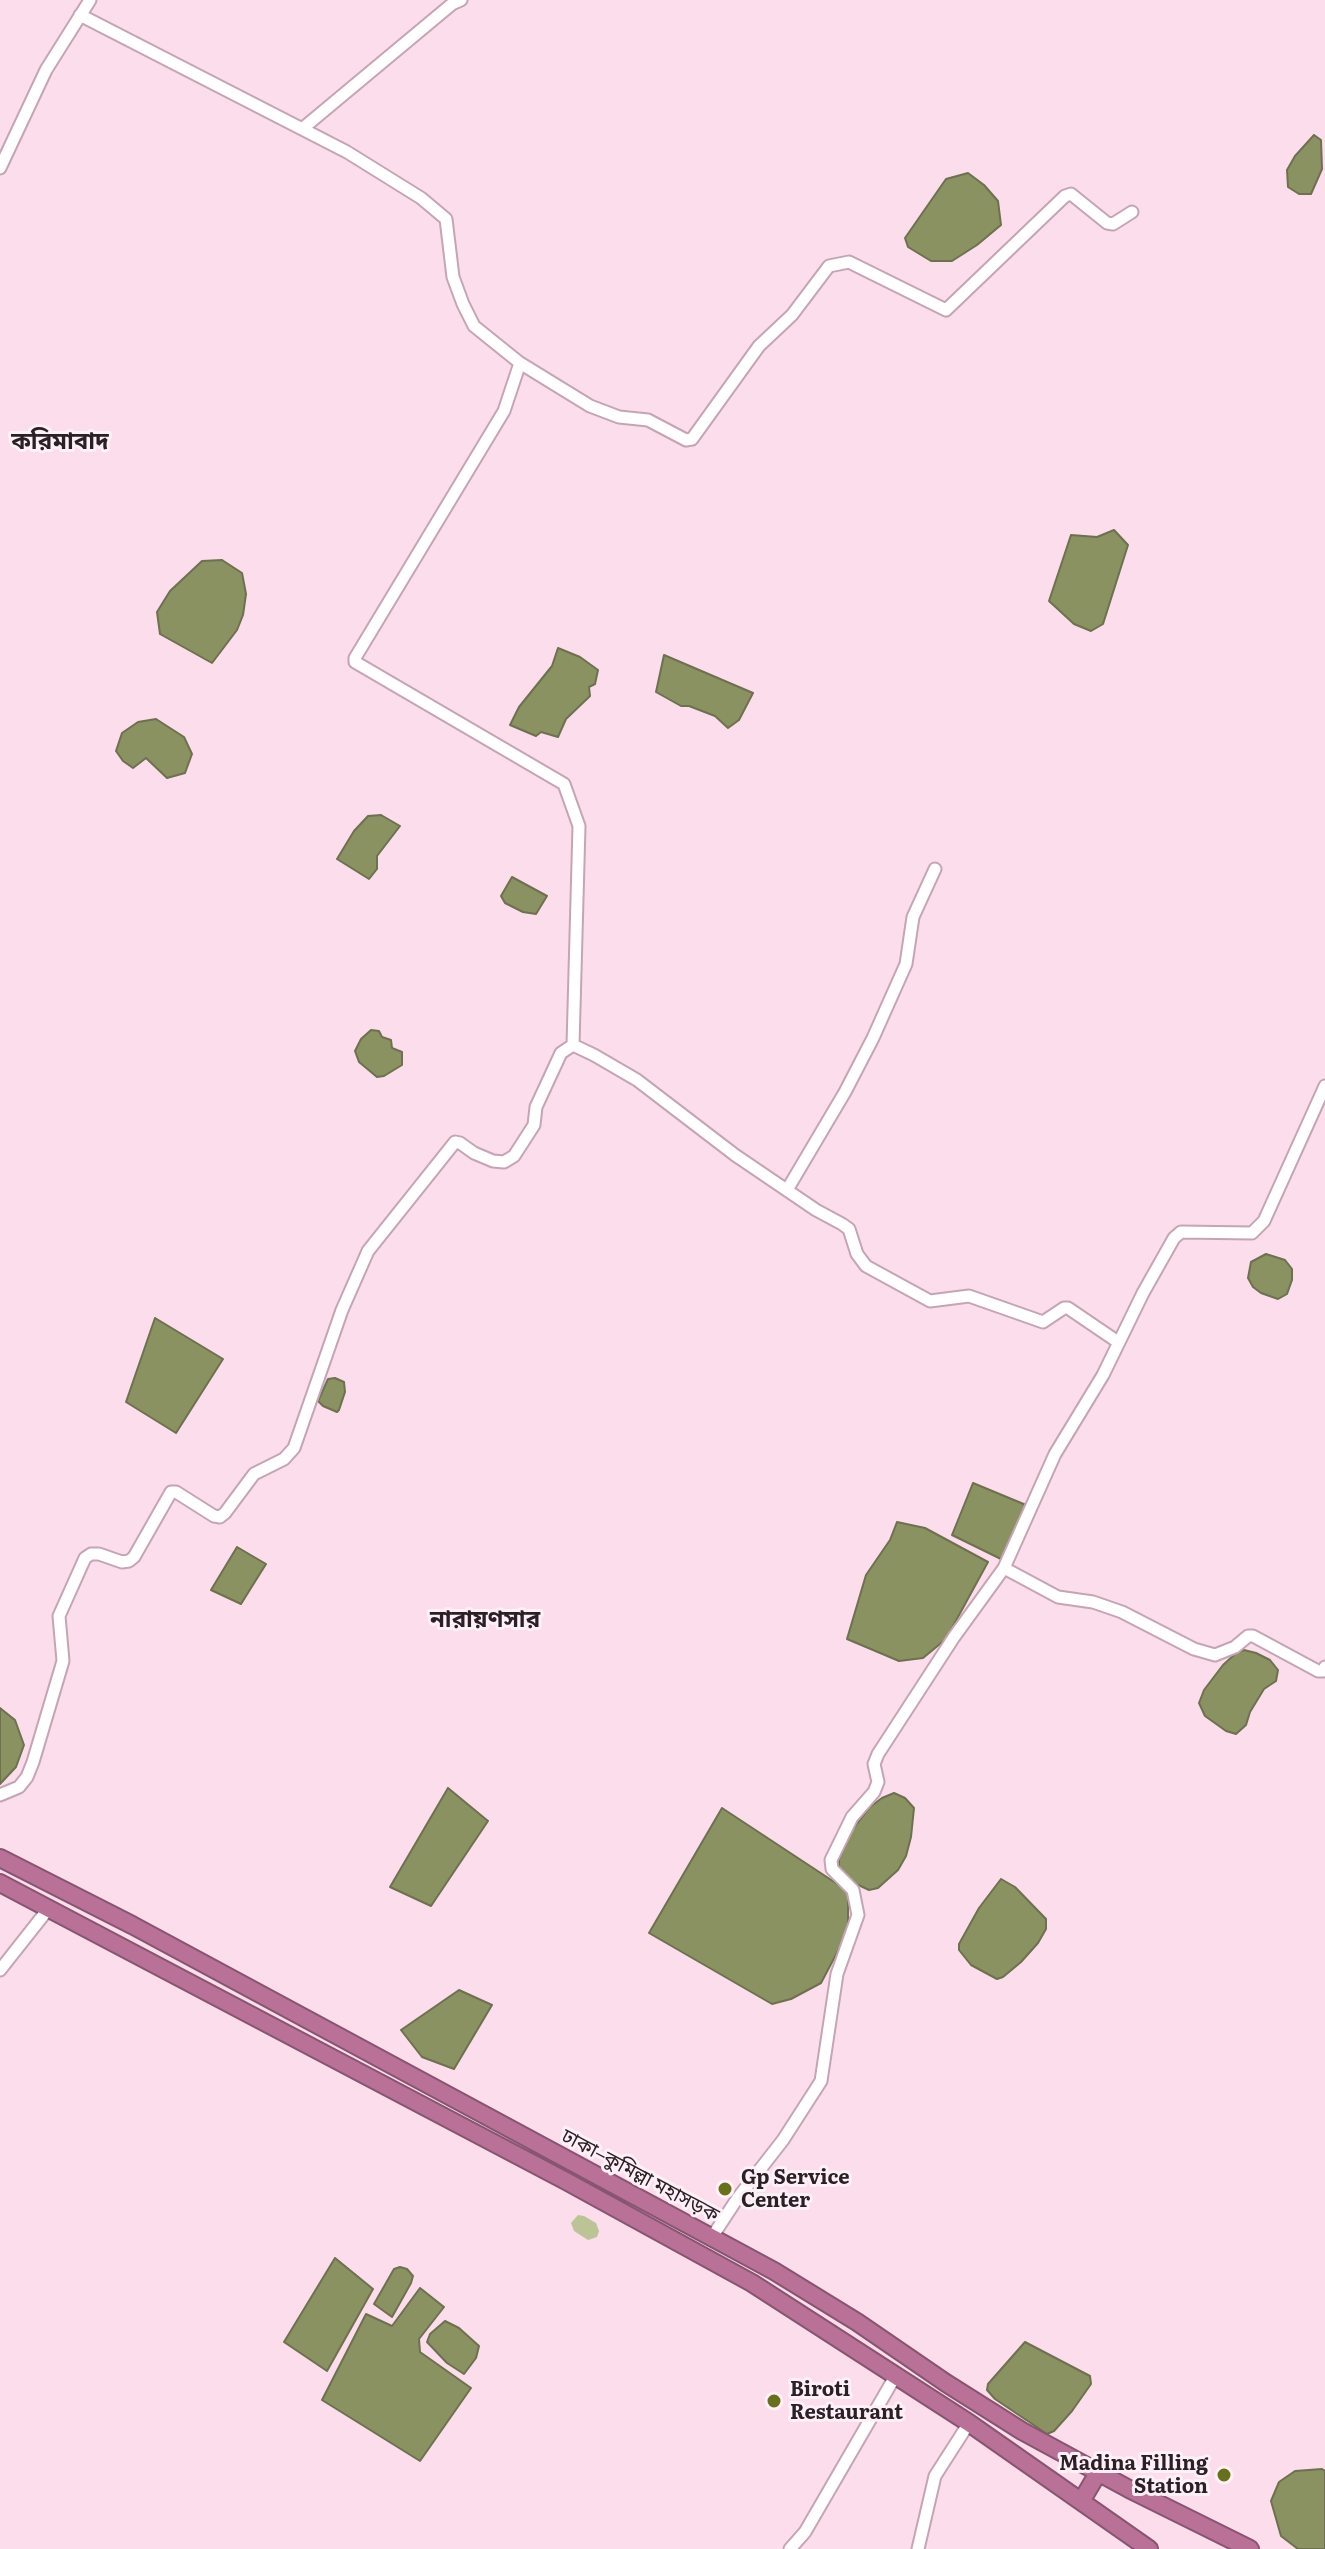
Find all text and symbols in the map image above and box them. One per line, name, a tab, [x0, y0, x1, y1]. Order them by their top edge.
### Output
district label: করিমাবাদ	[11, 428, 109, 456]
district label: নারায়ণসার	[430, 1606, 540, 1634]
street label: ঢাকা–কুমিল্লা মহাসড়ক	[557, 2124, 723, 2228]
place label: Gp Service Center	[741, 2166, 850, 2213]
marker: Gp Service Center	[716, 2180, 734, 2198]
place label: Biroti Restaurant	[790, 2378, 903, 2425]
marker: Biroti Restaurant	[765, 2392, 783, 2410]
place label: Madina Filling Station	[1059, 2452, 1208, 2499]
marker: Madina Filling Station	[1215, 2466, 1233, 2484]

